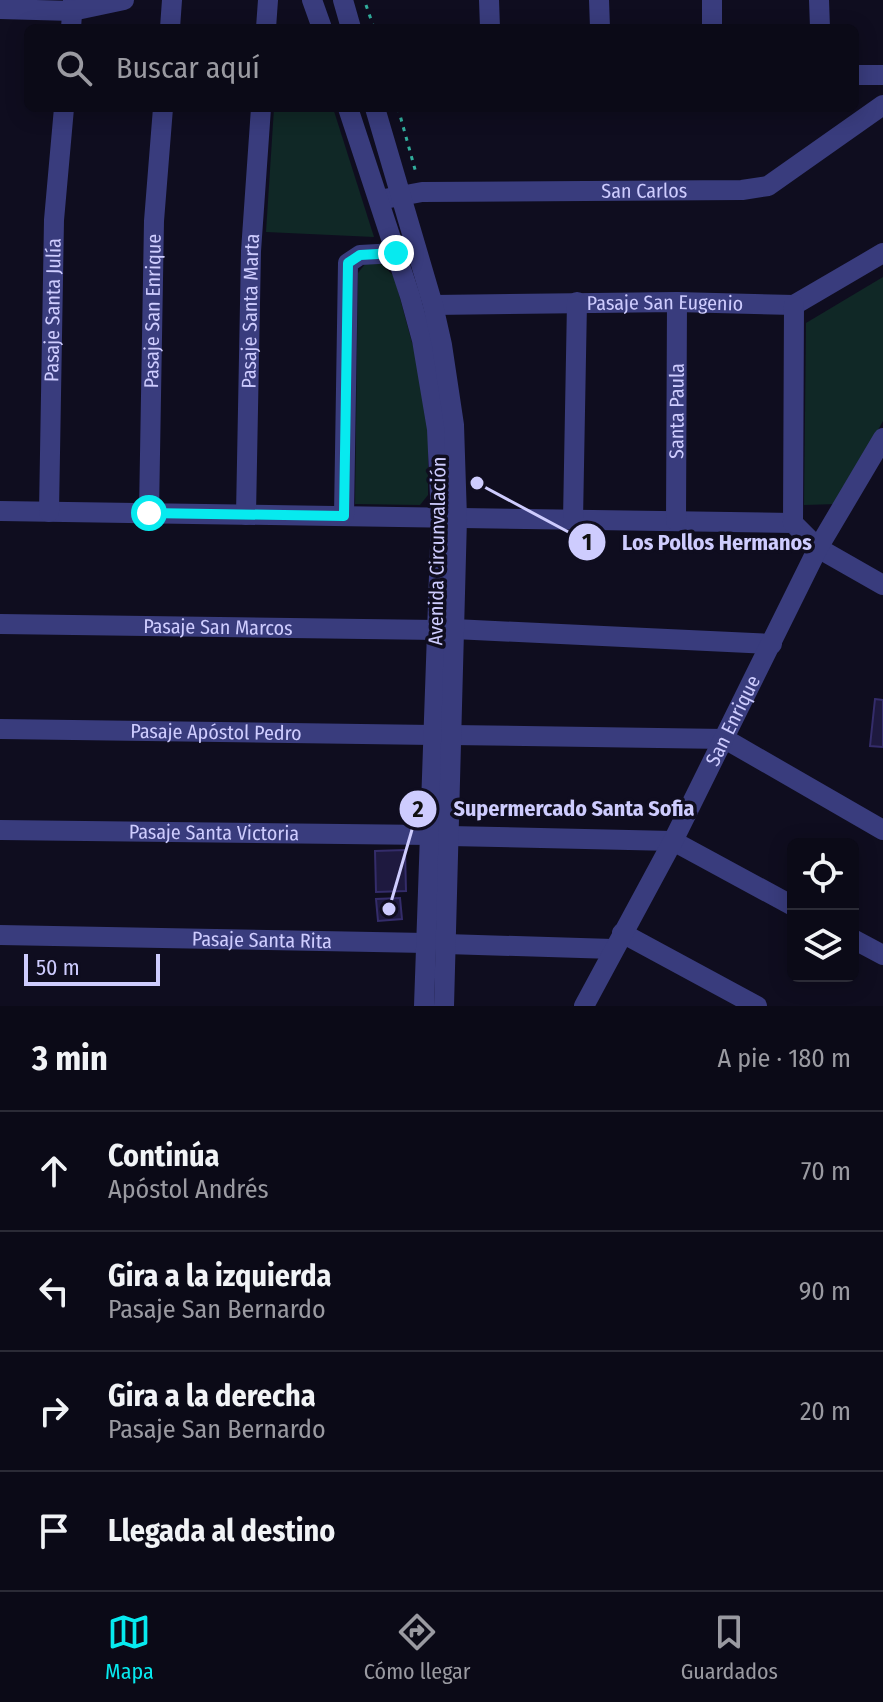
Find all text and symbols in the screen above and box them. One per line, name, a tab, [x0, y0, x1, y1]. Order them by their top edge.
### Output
search box	[24, 24, 859, 112]
icon: search	[52, 46, 96, 90]
text: Buscar aquí	[116, 50, 260, 86]
street label: San Carlos	[601, 178, 687, 203]
street label: Pasaje Santa Marta	[236, 233, 264, 389]
street label: Pasaje San Enrique	[139, 234, 166, 389]
route end	[378, 235, 414, 271]
street label: Pasaje Santa Julía	[39, 238, 66, 382]
street label: Pasaje San Eugenio	[587, 290, 743, 316]
street label: Santa Paula	[664, 363, 689, 459]
street label: Avenida Circunvalación	[423, 456, 451, 646]
route start	[131, 495, 167, 531]
callout: Los Pollos Hermanos	[567, 519, 828, 565]
text: 1	[582, 528, 592, 556]
text: Los Pollos Hermanos	[622, 529, 812, 556]
street label: Pasaje San Marcos	[143, 614, 293, 640]
street label: San Enrique	[700, 671, 765, 770]
street label: Pasaje Apóstol Pedro	[130, 719, 302, 745]
callout: Supermercado Santa Sofia	[398, 786, 711, 832]
text: 2	[411, 795, 424, 823]
text: Supermercado Santa Sofia	[453, 795, 695, 822]
street label: Pasaje Santa Victoria	[129, 819, 299, 845]
map controls	[787, 838, 859, 982]
button: locate	[787, 838, 859, 910]
button: layers	[787, 910, 859, 982]
street label: Pasaje Santa Rita	[192, 927, 332, 953]
scale bar	[24, 950, 160, 986]
text: 50 m	[36, 954, 80, 981]
text: 3 min	[32, 1038, 108, 1079]
text: A pie · 180 m	[717, 1043, 851, 1074]
text: Continúa	[108, 1138, 219, 1174]
icon: ahead	[32, 1149, 76, 1193]
text: 70 m	[801, 1156, 851, 1187]
text: Apóstol Andrés	[108, 1174, 269, 1205]
text: Gira a la izquierda	[108, 1258, 331, 1294]
icon: left	[32, 1269, 76, 1313]
text: 90 m	[799, 1276, 851, 1307]
text: Pasaje San Bernardo	[108, 1294, 326, 1325]
text: Gira a la derecha	[108, 1378, 316, 1414]
icon: right	[32, 1389, 76, 1433]
text: 20 m	[800, 1396, 851, 1427]
text: Pasaje San Bernardo	[108, 1414, 326, 1445]
icon: arrive	[32, 1509, 76, 1553]
text: Llegada al destino	[108, 1513, 335, 1549]
tab: Mapa	[105, 1610, 154, 1685]
tab: Cómo llegar	[364, 1610, 471, 1685]
tab: Guardados	[681, 1610, 778, 1685]

